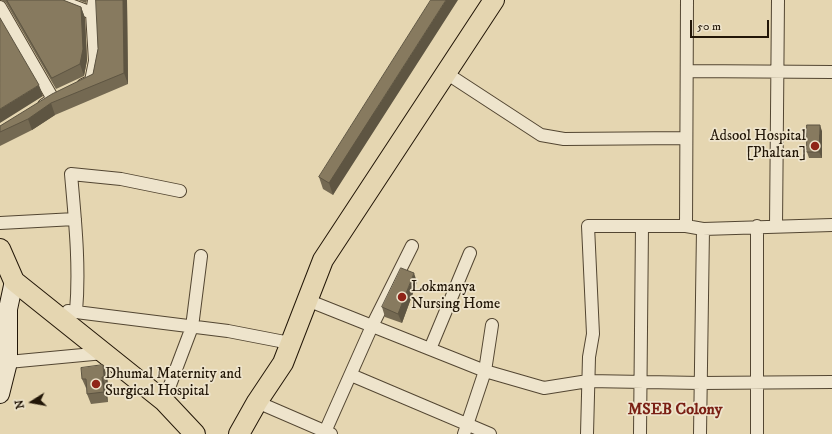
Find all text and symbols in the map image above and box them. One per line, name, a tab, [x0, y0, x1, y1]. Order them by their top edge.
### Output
scale bar	[692, 12, 771, 38]
text: 50 m	[697, 19, 721, 34]
place label: Adsool Hospital [Phaltan]	[710, 128, 806, 163]
marker: Adsool Hospital [Phaltan]	[809, 140, 821, 152]
place label: Lokmanya Nursing Home	[411, 279, 500, 314]
marker: Lokmanya Nursing Home	[396, 291, 408, 303]
place label: Dhumal Maternity and Surgical Hospital	[105, 366, 242, 401]
marker: Dhumal Maternity and Surgical Hospital	[90, 378, 102, 390]
north arrow	[12, 382, 52, 422]
text: N	[12, 399, 28, 410]
district label: MSEB Colony	[628, 401, 722, 421]

